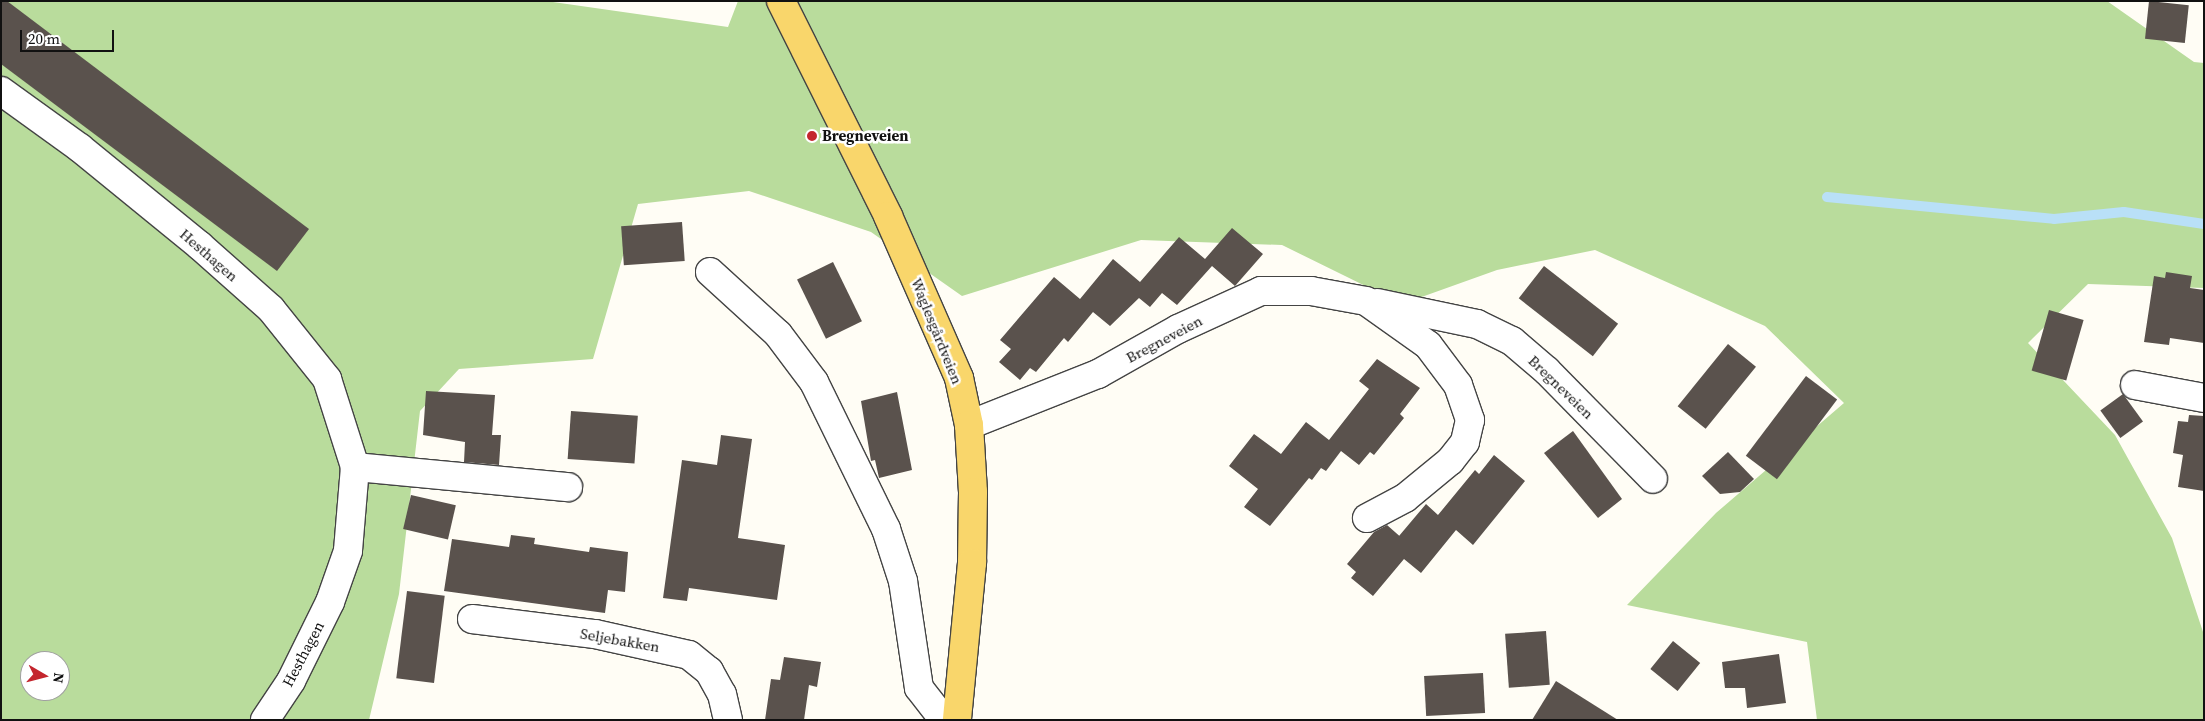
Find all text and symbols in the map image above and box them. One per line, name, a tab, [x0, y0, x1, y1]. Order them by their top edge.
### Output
scale bar	[22, 20, 116, 52]
text: 20 m	[28, 28, 60, 49]
place label: Bregneveien	[822, 127, 909, 145]
marker: Bregneveien	[806, 130, 818, 142]
street label: Hesthagen	[176, 225, 242, 285]
street label: Waglesgårdveien	[908, 275, 966, 387]
street label: Bregneveien	[1123, 311, 1205, 367]
street label: Bregneveien	[1525, 351, 1597, 423]
street label: Hesthagen	[278, 618, 328, 690]
street label: Seljebakken	[579, 624, 661, 656]
north arrow	[20, 651, 70, 701]
text: N	[48, 671, 69, 684]

